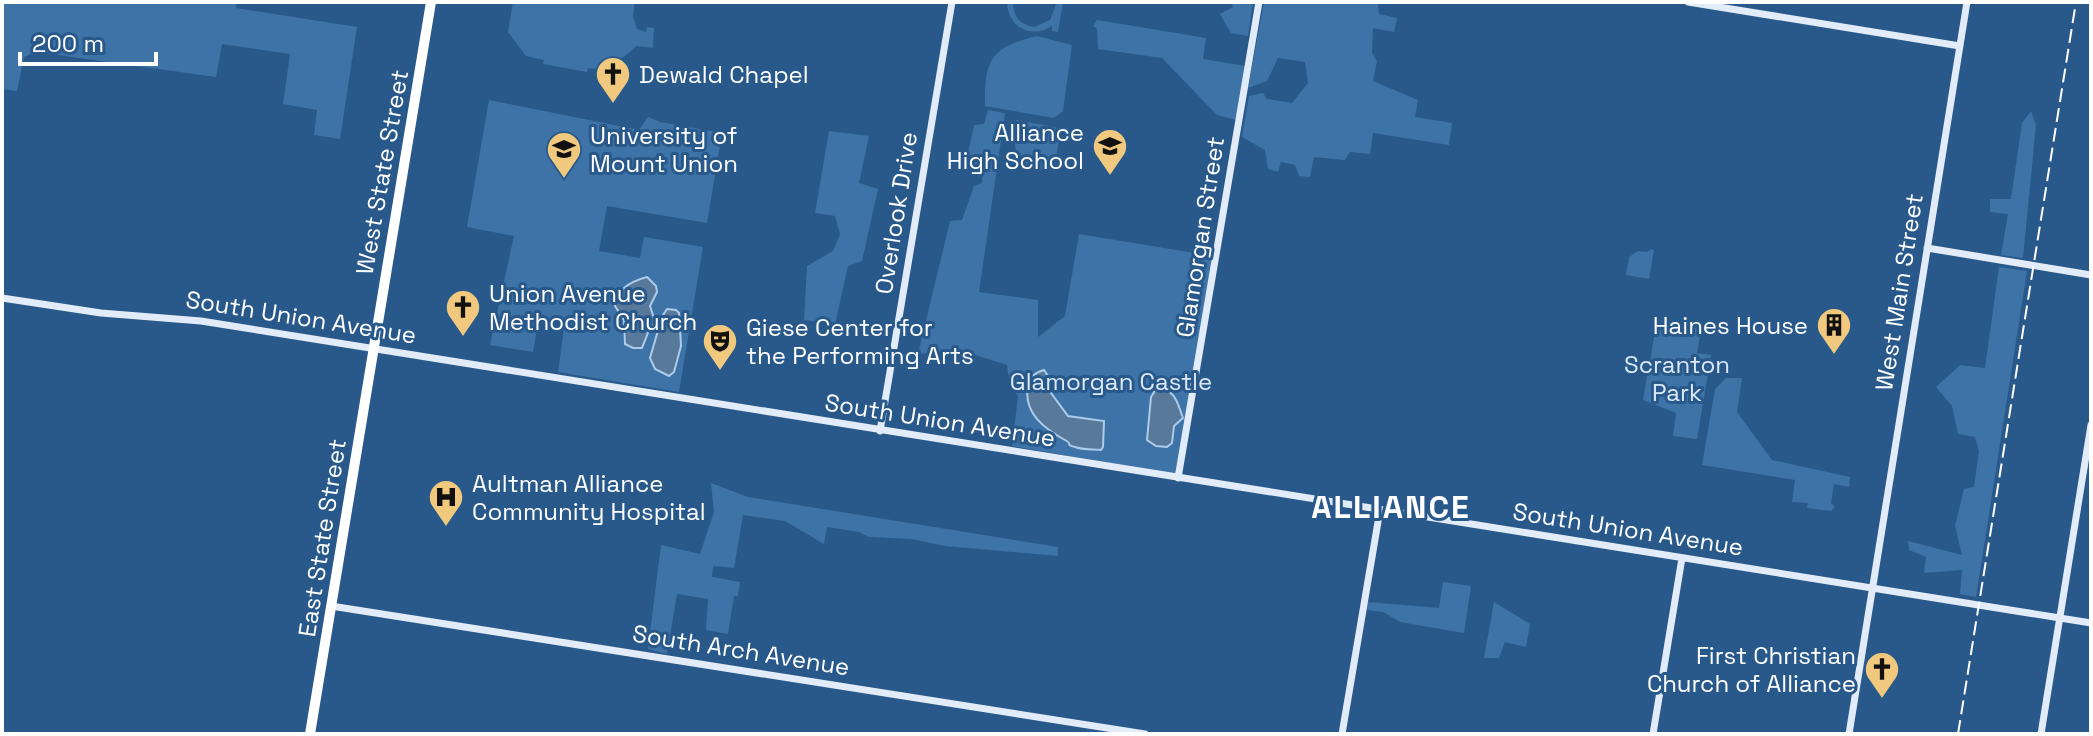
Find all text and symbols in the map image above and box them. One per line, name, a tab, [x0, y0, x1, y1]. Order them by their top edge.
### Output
scale bar	[20, 16, 156, 66]
text: 200 m	[32, 28, 104, 59]
church icon: Dewald Chapel	[594, 55, 632, 105]
place label: Dewald Chapel	[639, 59, 809, 90]
street label: West State Street	[349, 67, 415, 277]
place label: Alliance High School	[947, 117, 1084, 176]
place label: University of Mount Union	[590, 120, 738, 179]
school or university icon: Alliance High School	[1091, 127, 1129, 177]
school or university icon: University of Mount Union	[545, 130, 583, 180]
street label: Overlook Drive	[868, 130, 924, 296]
street label: Glamorgan Street	[1169, 134, 1231, 340]
street label: West Main Street	[1868, 191, 1930, 393]
place label: Union Avenue Methodist Church	[489, 278, 697, 337]
street label: South Union Avenue	[184, 283, 418, 351]
church icon: Union Avenue Methodist Church	[444, 288, 482, 338]
building icon: Haines House	[1815, 306, 1853, 356]
place label: Haines House	[1653, 310, 1808, 341]
place label: Giese Center for the Performing Arts	[746, 312, 974, 371]
theatre icon: Giese Center for the Performing Arts	[701, 322, 739, 372]
park label: Scranton Park	[1624, 349, 1730, 408]
park label: Glamorgan Castle	[1010, 366, 1212, 397]
street label: South Union Avenue	[823, 386, 1057, 454]
street label: East State Street	[291, 437, 353, 639]
place label: Aultman Alliance Community Hospital	[472, 468, 706, 527]
hospital icon: Aultman Alliance Community Hospital	[427, 478, 465, 528]
district label: ALLIANCE	[1311, 487, 1471, 527]
street label: South Union Avenue	[1511, 495, 1745, 563]
street label: South Arch Avenue	[630, 618, 852, 682]
place label: First Christian Church of Alliance	[1647, 640, 1856, 699]
church icon: First Christian Church of Alliance	[1863, 650, 1901, 700]

